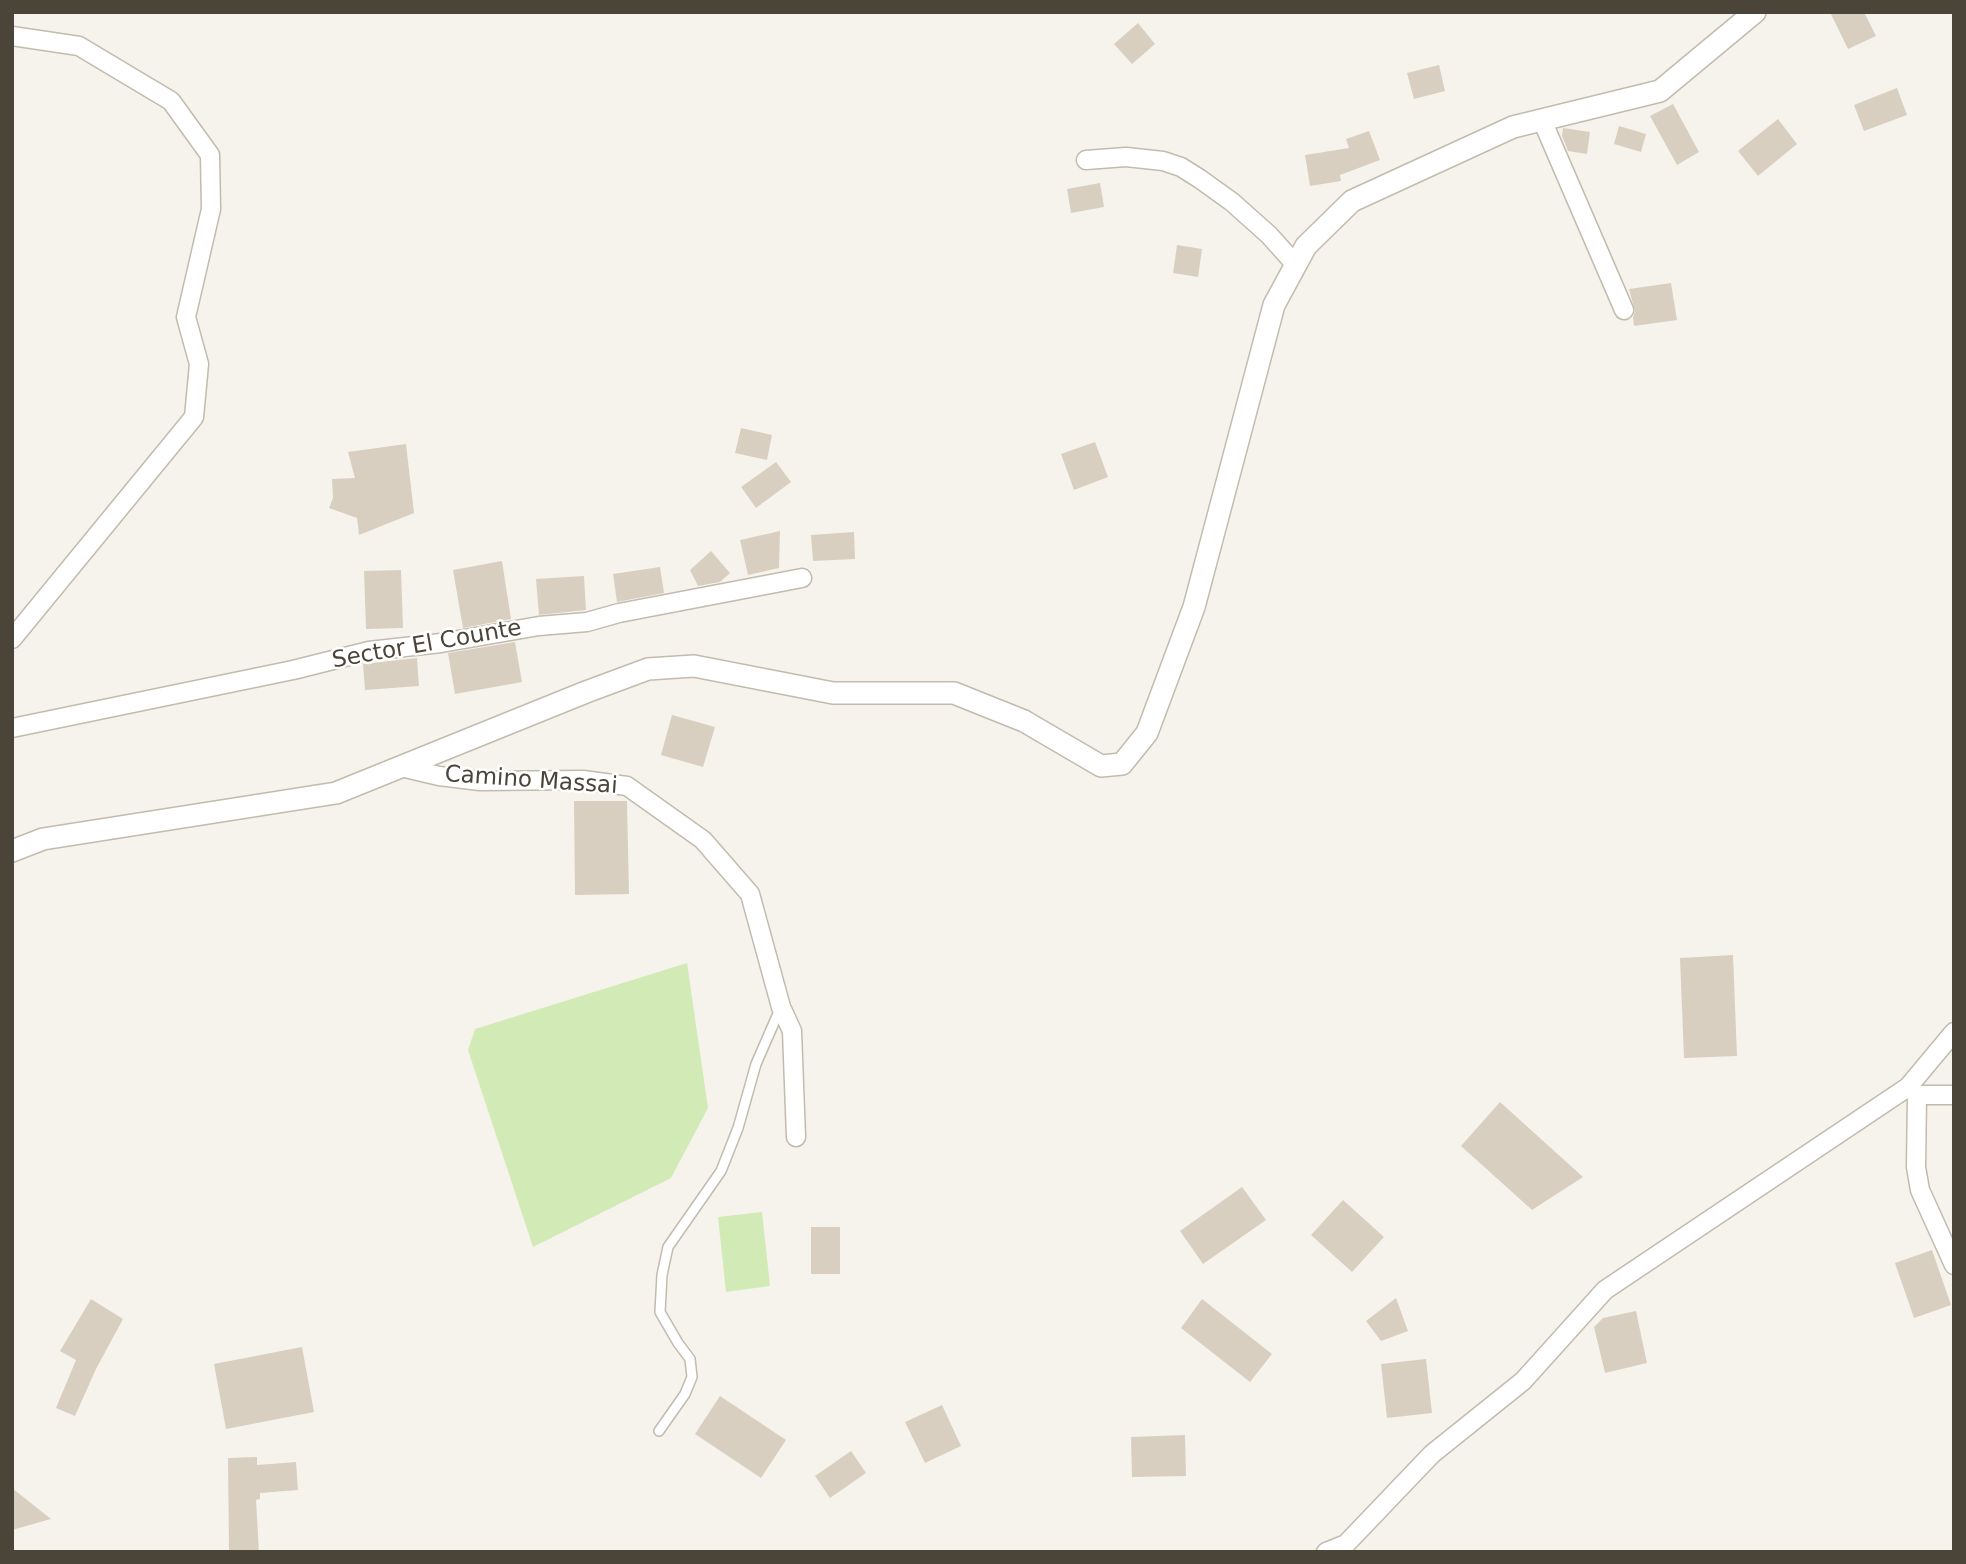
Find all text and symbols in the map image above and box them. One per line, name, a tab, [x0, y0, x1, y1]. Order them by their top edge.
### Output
street label: Sector El Counte	[330, 615, 524, 675]
street label: Camino Massai	[444, 761, 618, 801]

